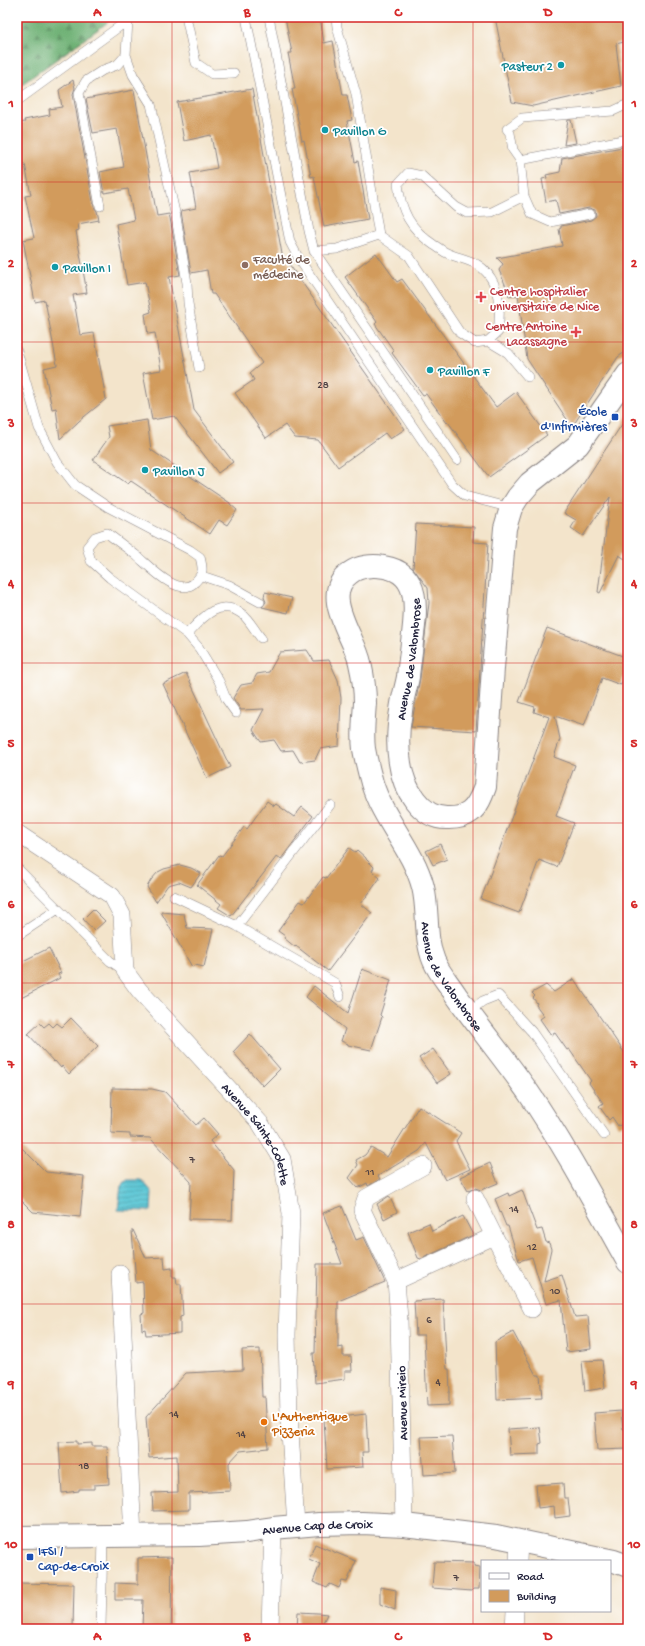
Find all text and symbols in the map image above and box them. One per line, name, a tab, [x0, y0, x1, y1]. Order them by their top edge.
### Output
text: A	[92, 6, 102, 21]
text: B	[243, 6, 252, 21]
text: C	[393, 6, 403, 21]
text: D	[543, 6, 553, 21]
place label: Pasteur 2	[501, 60, 554, 75]
marker: Pasteur 2	[556, 60, 566, 70]
text: 1	[7, 97, 14, 112]
text: 1	[630, 97, 637, 112]
marker: Pavillon G	[320, 125, 330, 135]
place label: Pavillon G	[332, 125, 387, 140]
place label: Faculté de médecine	[252, 253, 310, 283]
text: 2	[8, 257, 15, 272]
text: 2	[631, 257, 638, 272]
marker: Faculté de médecine	[240, 260, 250, 270]
marker: Pavillon I	[50, 262, 60, 272]
place label: Pavillon I	[62, 262, 111, 277]
place label: Centre hospitalier universitaire de Nice	[490, 285, 600, 315]
marker: Centre hospitalier universitaire de Nice	[475, 291, 487, 303]
place label: Centre Antoine Lacassagne	[486, 320, 567, 350]
marker: Centre Antoine Lacassagne	[570, 326, 582, 338]
marker: Pavillon F	[425, 365, 435, 375]
place label: Pavillon F	[437, 365, 491, 380]
house number: 28	[317, 380, 329, 392]
place label: École d'Infirmières	[541, 404, 608, 435]
marker: École d'Infirmières	[610, 412, 620, 422]
text: 3	[7, 417, 15, 432]
text: 3	[630, 417, 638, 432]
marker: Pavillon J	[140, 465, 150, 475]
place label: Pavillon J	[152, 465, 206, 480]
text: 4	[7, 577, 15, 592]
text: 4	[630, 577, 638, 592]
street label: Avenue de Valombrose	[395, 597, 425, 721]
text: 5	[8, 737, 15, 752]
text: 5	[631, 737, 638, 752]
text: 6	[8, 898, 15, 913]
text: 6	[631, 898, 638, 913]
street label: Avenue de Valombrose	[417, 921, 485, 1035]
text: 7	[7, 1058, 16, 1073]
text: 7	[630, 1058, 639, 1073]
street label: Avenue Sainte-Colette	[217, 1081, 291, 1187]
house number: 7	[188, 1155, 195, 1167]
house number: 11	[365, 1167, 374, 1179]
house number: 14	[508, 1204, 520, 1216]
text: 8	[7, 1218, 15, 1233]
text: 8	[630, 1218, 638, 1233]
house number: 12	[526, 1242, 538, 1254]
house number: 10	[549, 1286, 560, 1298]
house number: 6	[426, 1315, 432, 1327]
street label: Avenue Mireio	[395, 1365, 412, 1441]
house number: 4	[435, 1377, 441, 1389]
text: 9	[7, 1378, 15, 1393]
text: 9	[630, 1378, 638, 1393]
house number: 14	[168, 1409, 180, 1421]
place label: L'Authentique Pizzeria	[271, 1410, 348, 1440]
marker: L'Authentique Pizzeria	[259, 1417, 269, 1427]
house number: 14	[235, 1429, 247, 1441]
house number: 18	[78, 1461, 89, 1473]
street label: Avenue Cap de Croix	[261, 1518, 374, 1540]
text: 10	[4, 1538, 18, 1553]
text: 10	[627, 1538, 641, 1553]
place label: IFSI / Cap-de-Croix	[38, 1545, 109, 1575]
marker: IFSI / Cap-de-Croix	[25, 1552, 35, 1562]
legend	[481, 1560, 611, 1612]
text: Road	[517, 1571, 544, 1585]
house number: 7	[452, 1573, 459, 1585]
text: Building	[516, 1591, 556, 1605]
text: A	[92, 1630, 102, 1645]
text: B	[243, 1630, 252, 1645]
text: C	[393, 1630, 403, 1645]
text: D	[543, 1630, 553, 1645]

